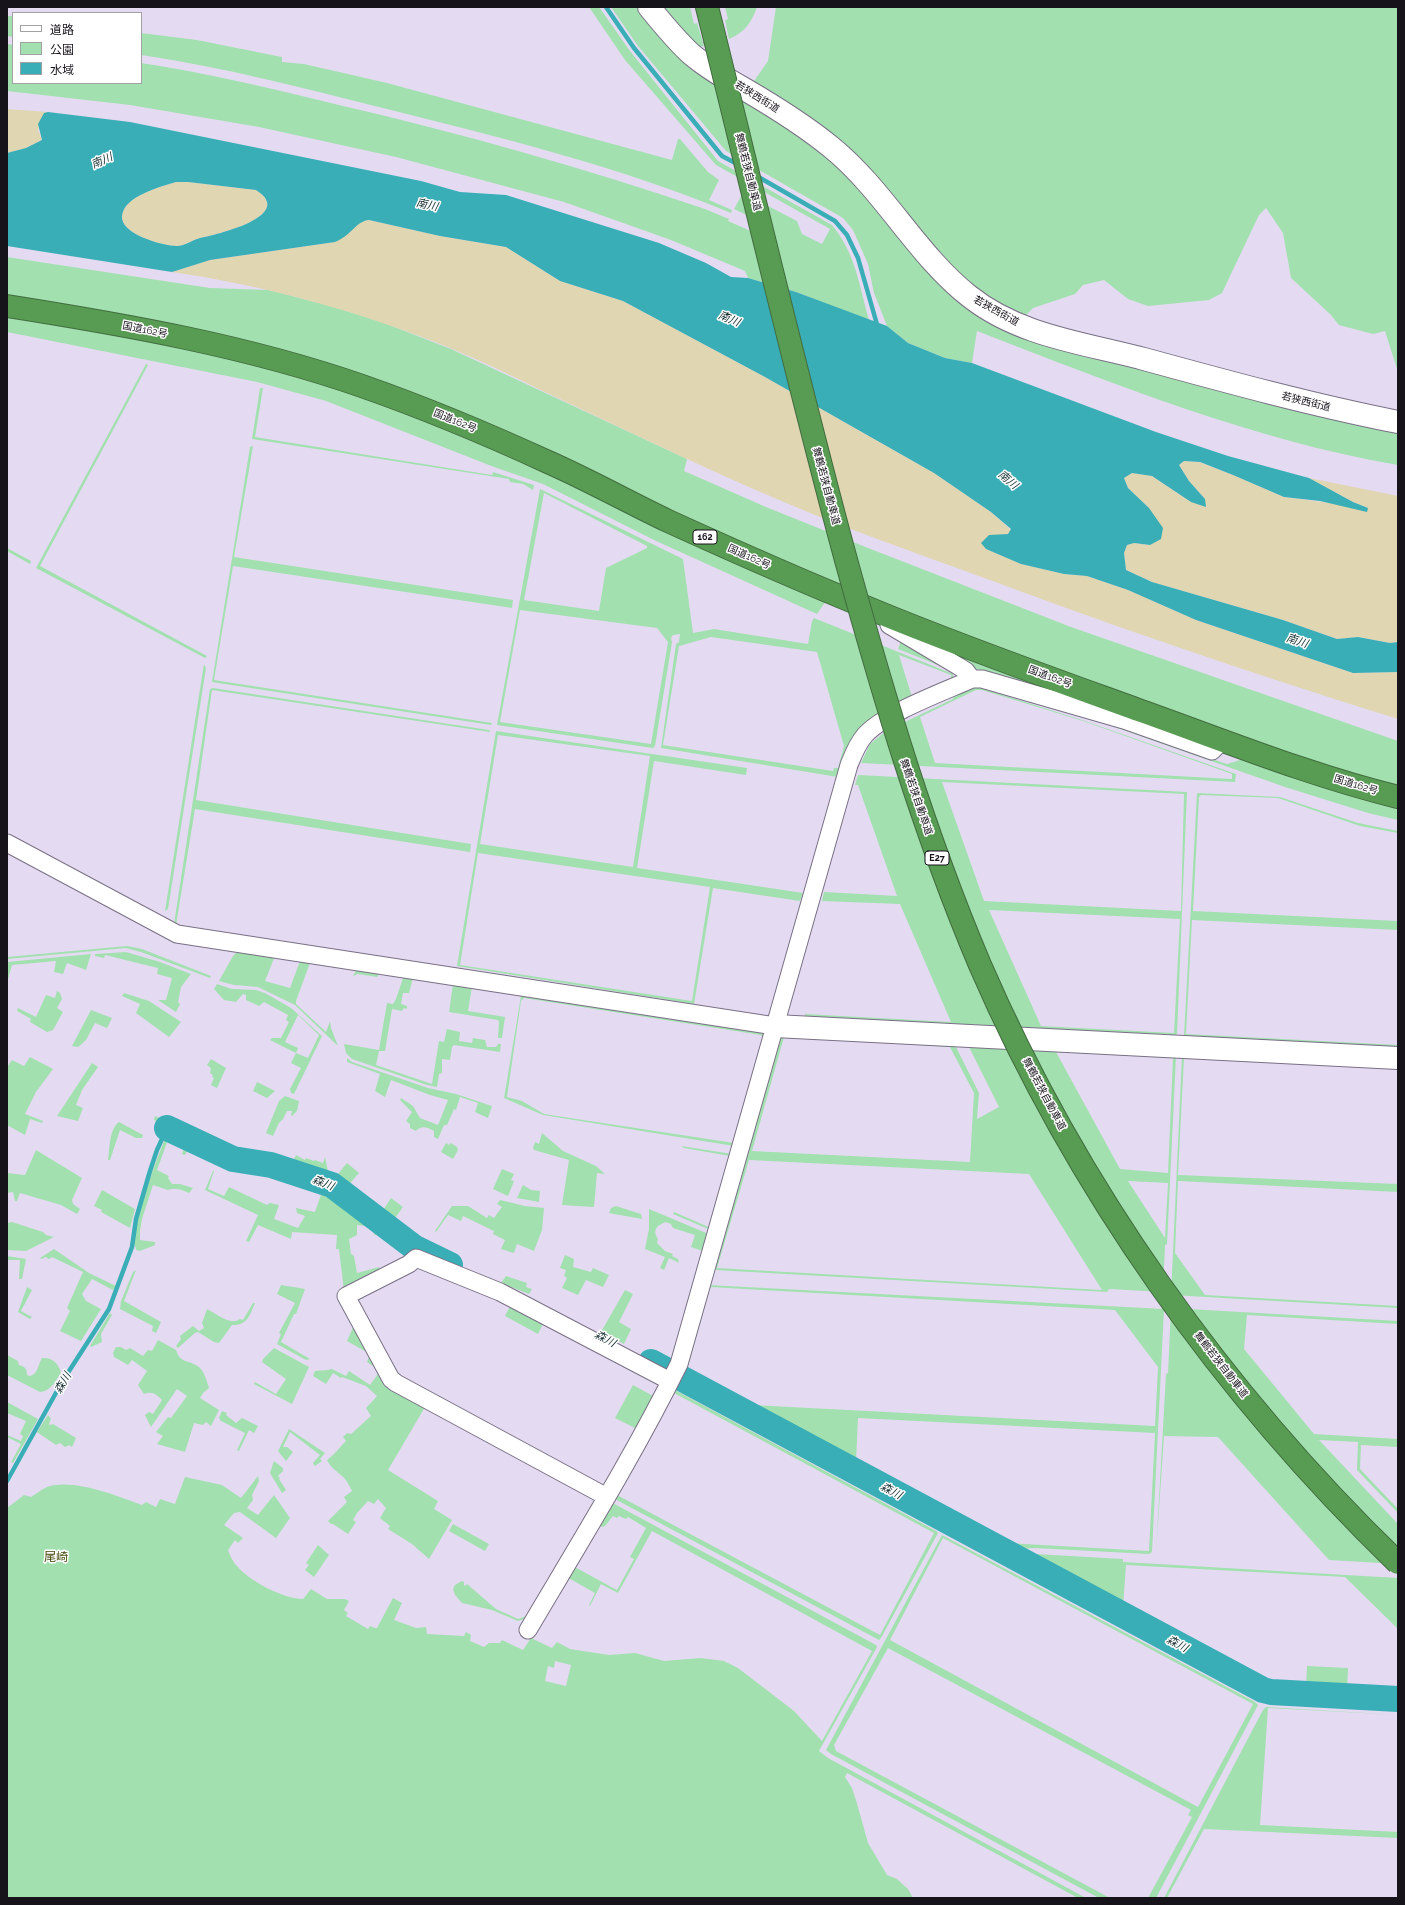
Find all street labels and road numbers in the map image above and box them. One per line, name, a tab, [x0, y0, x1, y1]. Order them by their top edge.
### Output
street label: 若狭西街道	[733, 79, 781, 115]
street label: 舞鶴若狭自動車道	[733, 132, 763, 212]
street label: 若狭西街道	[971, 294, 1021, 328]
street label: 国道162号	[122, 320, 168, 340]
street label: 若狭西街道	[1280, 390, 1332, 414]
street label: 国道162号	[432, 407, 478, 435]
street label: 舞鶴若狭自動車道	[810, 446, 842, 526]
road number: 162	[693, 530, 717, 544]
street label: 国道162号	[726, 542, 772, 572]
street label: 国道162号	[1027, 664, 1073, 690]
street label: 舞鶴若狭自動車道	[897, 757, 935, 837]
street label: 国道162号	[1332, 773, 1380, 797]
road number: E27	[925, 851, 949, 865]
street label: 舞鶴若狭自動車道	[1020, 1056, 1068, 1132]
street label: 舞鶴若狭自動車道	[1192, 1330, 1250, 1400]

